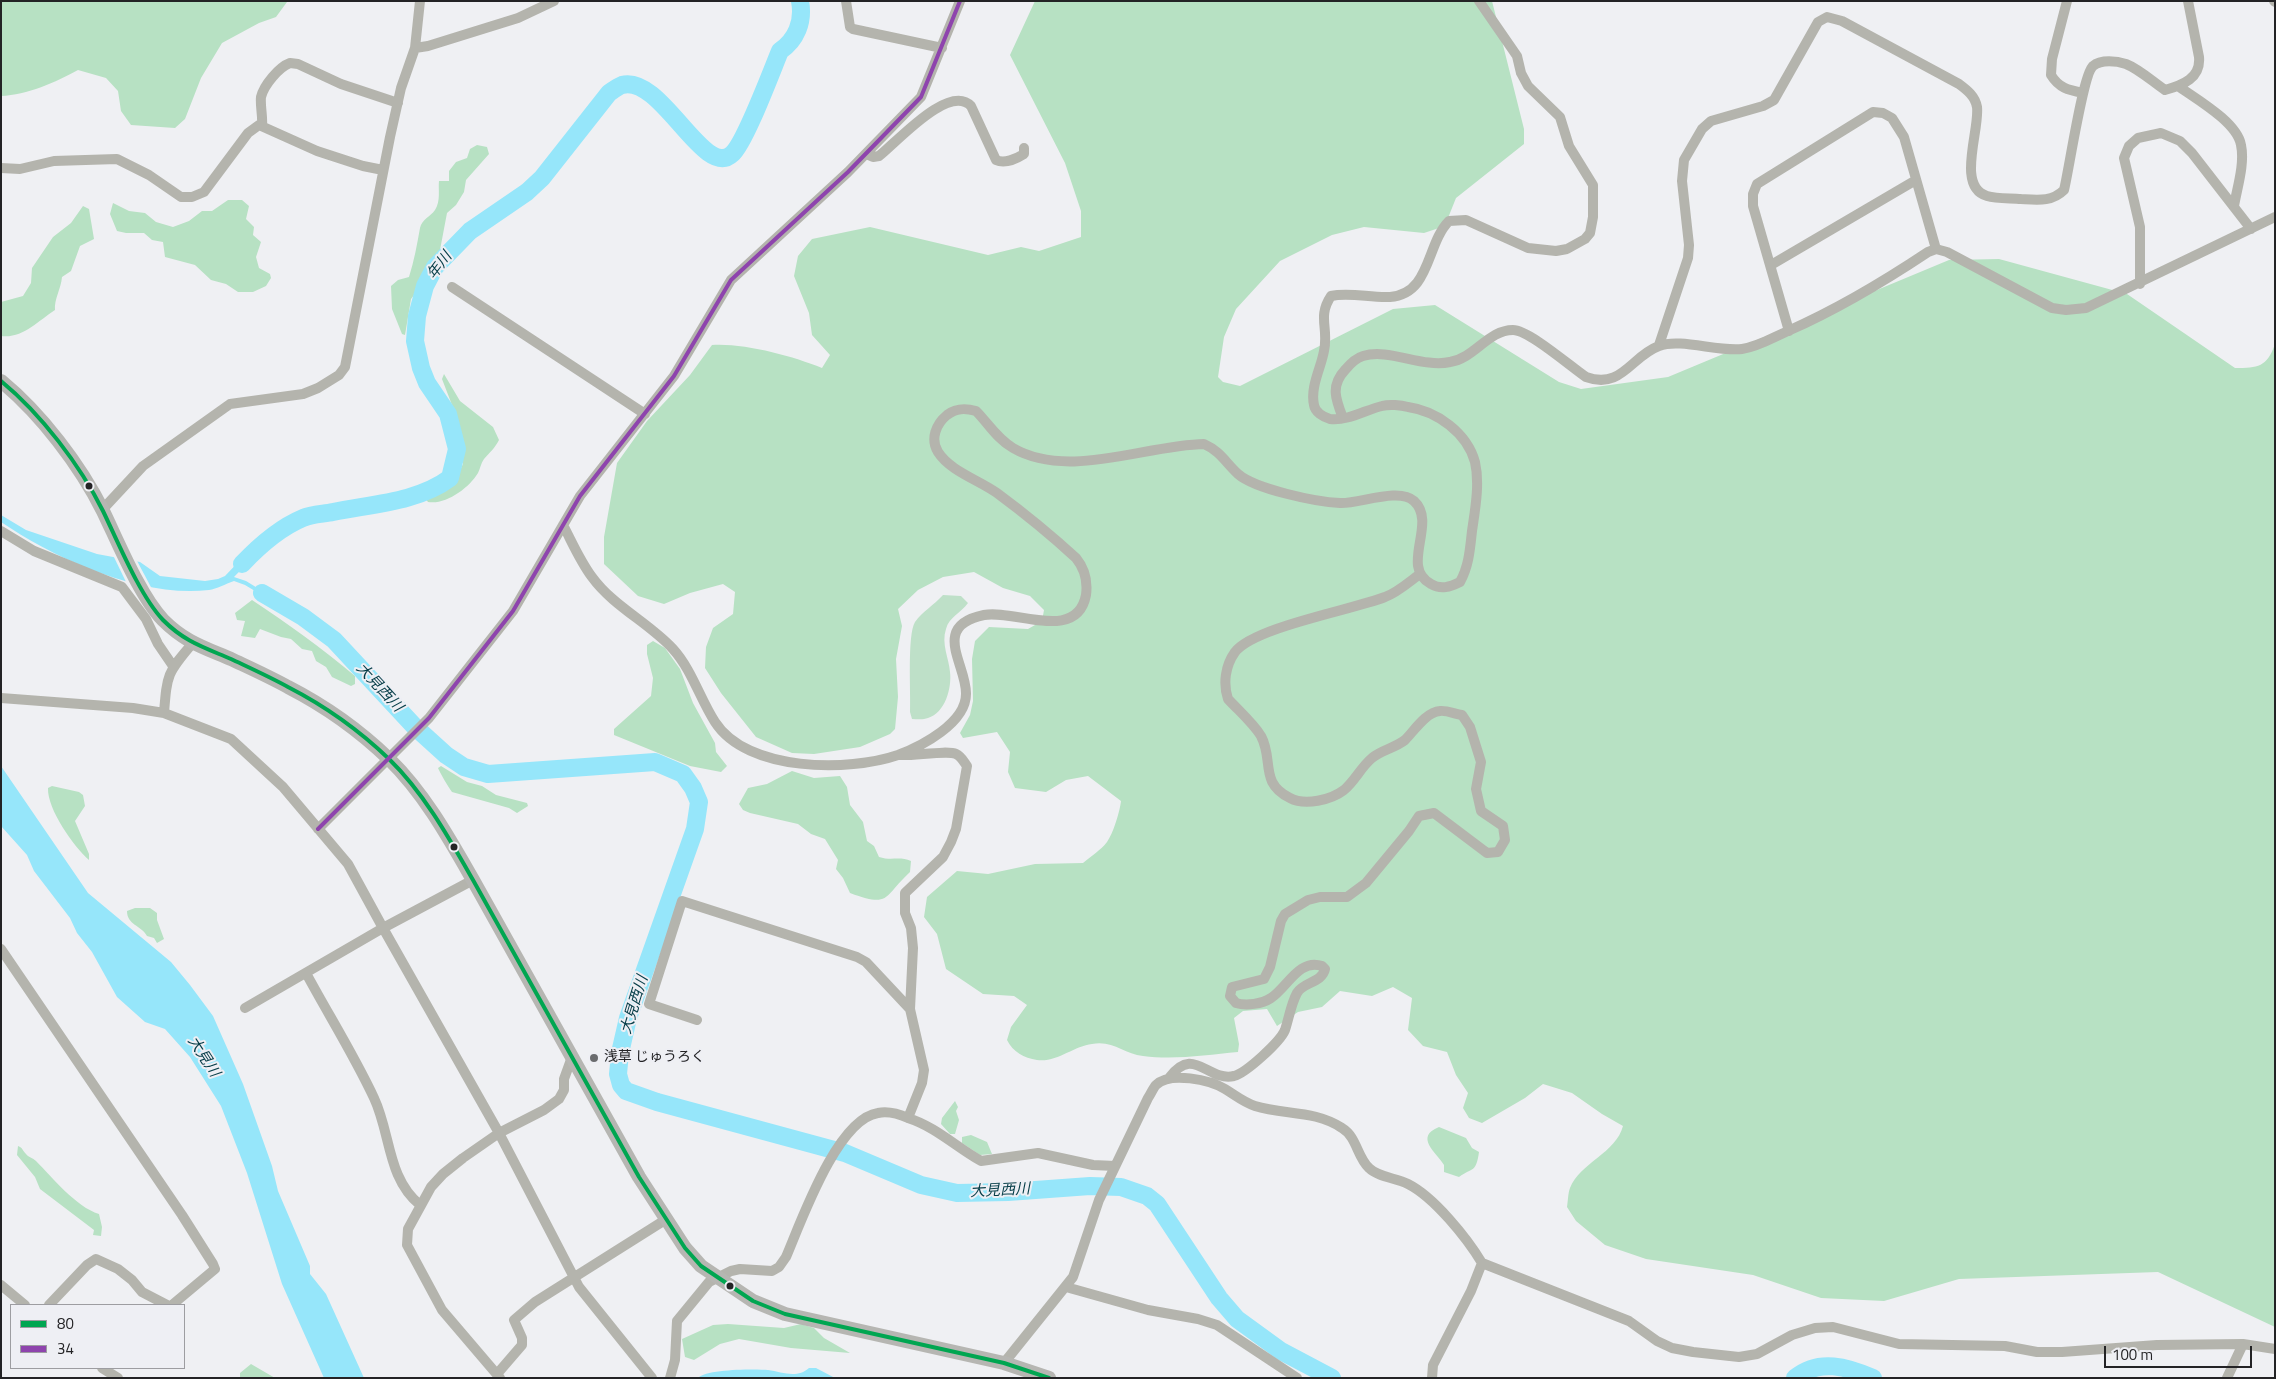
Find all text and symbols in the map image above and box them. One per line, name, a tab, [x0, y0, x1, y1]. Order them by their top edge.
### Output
water label: 年川	[424, 249, 456, 283]
unlabelled marker	[84, 481, 94, 491]
water label: 大見西川	[352, 660, 406, 716]
unlabelled marker	[449, 842, 459, 852]
water label: 大見西川	[618, 974, 652, 1036]
water label: 大見川	[183, 1033, 223, 1081]
place label: 浅草 じゅうろく	[604, 1050, 705, 1066]
marker: 浅草 じゅうろく	[588, 1052, 600, 1064]
water label: 大見西川	[970, 1180, 1030, 1202]
unlabelled marker	[725, 1281, 735, 1291]
legend	[10, 1304, 185, 1369]
text: 80	[57, 1312, 74, 1335]
scale bar	[2106, 1336, 2254, 1368]
text: 34	[57, 1337, 74, 1360]
text: 100 m	[2112, 1343, 2153, 1366]

